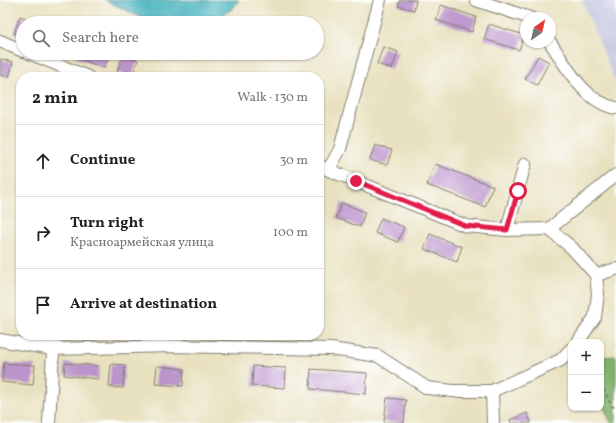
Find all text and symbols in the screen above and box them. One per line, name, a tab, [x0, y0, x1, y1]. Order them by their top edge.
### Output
north arrow	[520, 12, 556, 48]
search box	[16, 16, 324, 60]
icon: search	[30, 27, 52, 49]
text: Search here	[62, 28, 139, 49]
text: 2 min	[32, 87, 78, 110]
text: Walk · 130 m	[237, 89, 308, 107]
icon: ahead	[32, 150, 54, 172]
text: Continue	[70, 150, 135, 171]
text: 30 m	[280, 152, 308, 170]
route end	[347, 172, 365, 190]
route start	[509, 182, 527, 200]
text: Turn right	[70, 213, 144, 234]
icon: right	[32, 222, 54, 244]
text: 100 m	[273, 224, 308, 242]
text: Красноармейская улица	[70, 234, 214, 252]
icon: arrive	[32, 294, 54, 316]
text: Arrive at destination	[70, 294, 217, 315]
map controls	[568, 339, 604, 411]
button: +	[568, 339, 604, 375]
button: −	[568, 375, 604, 411]

